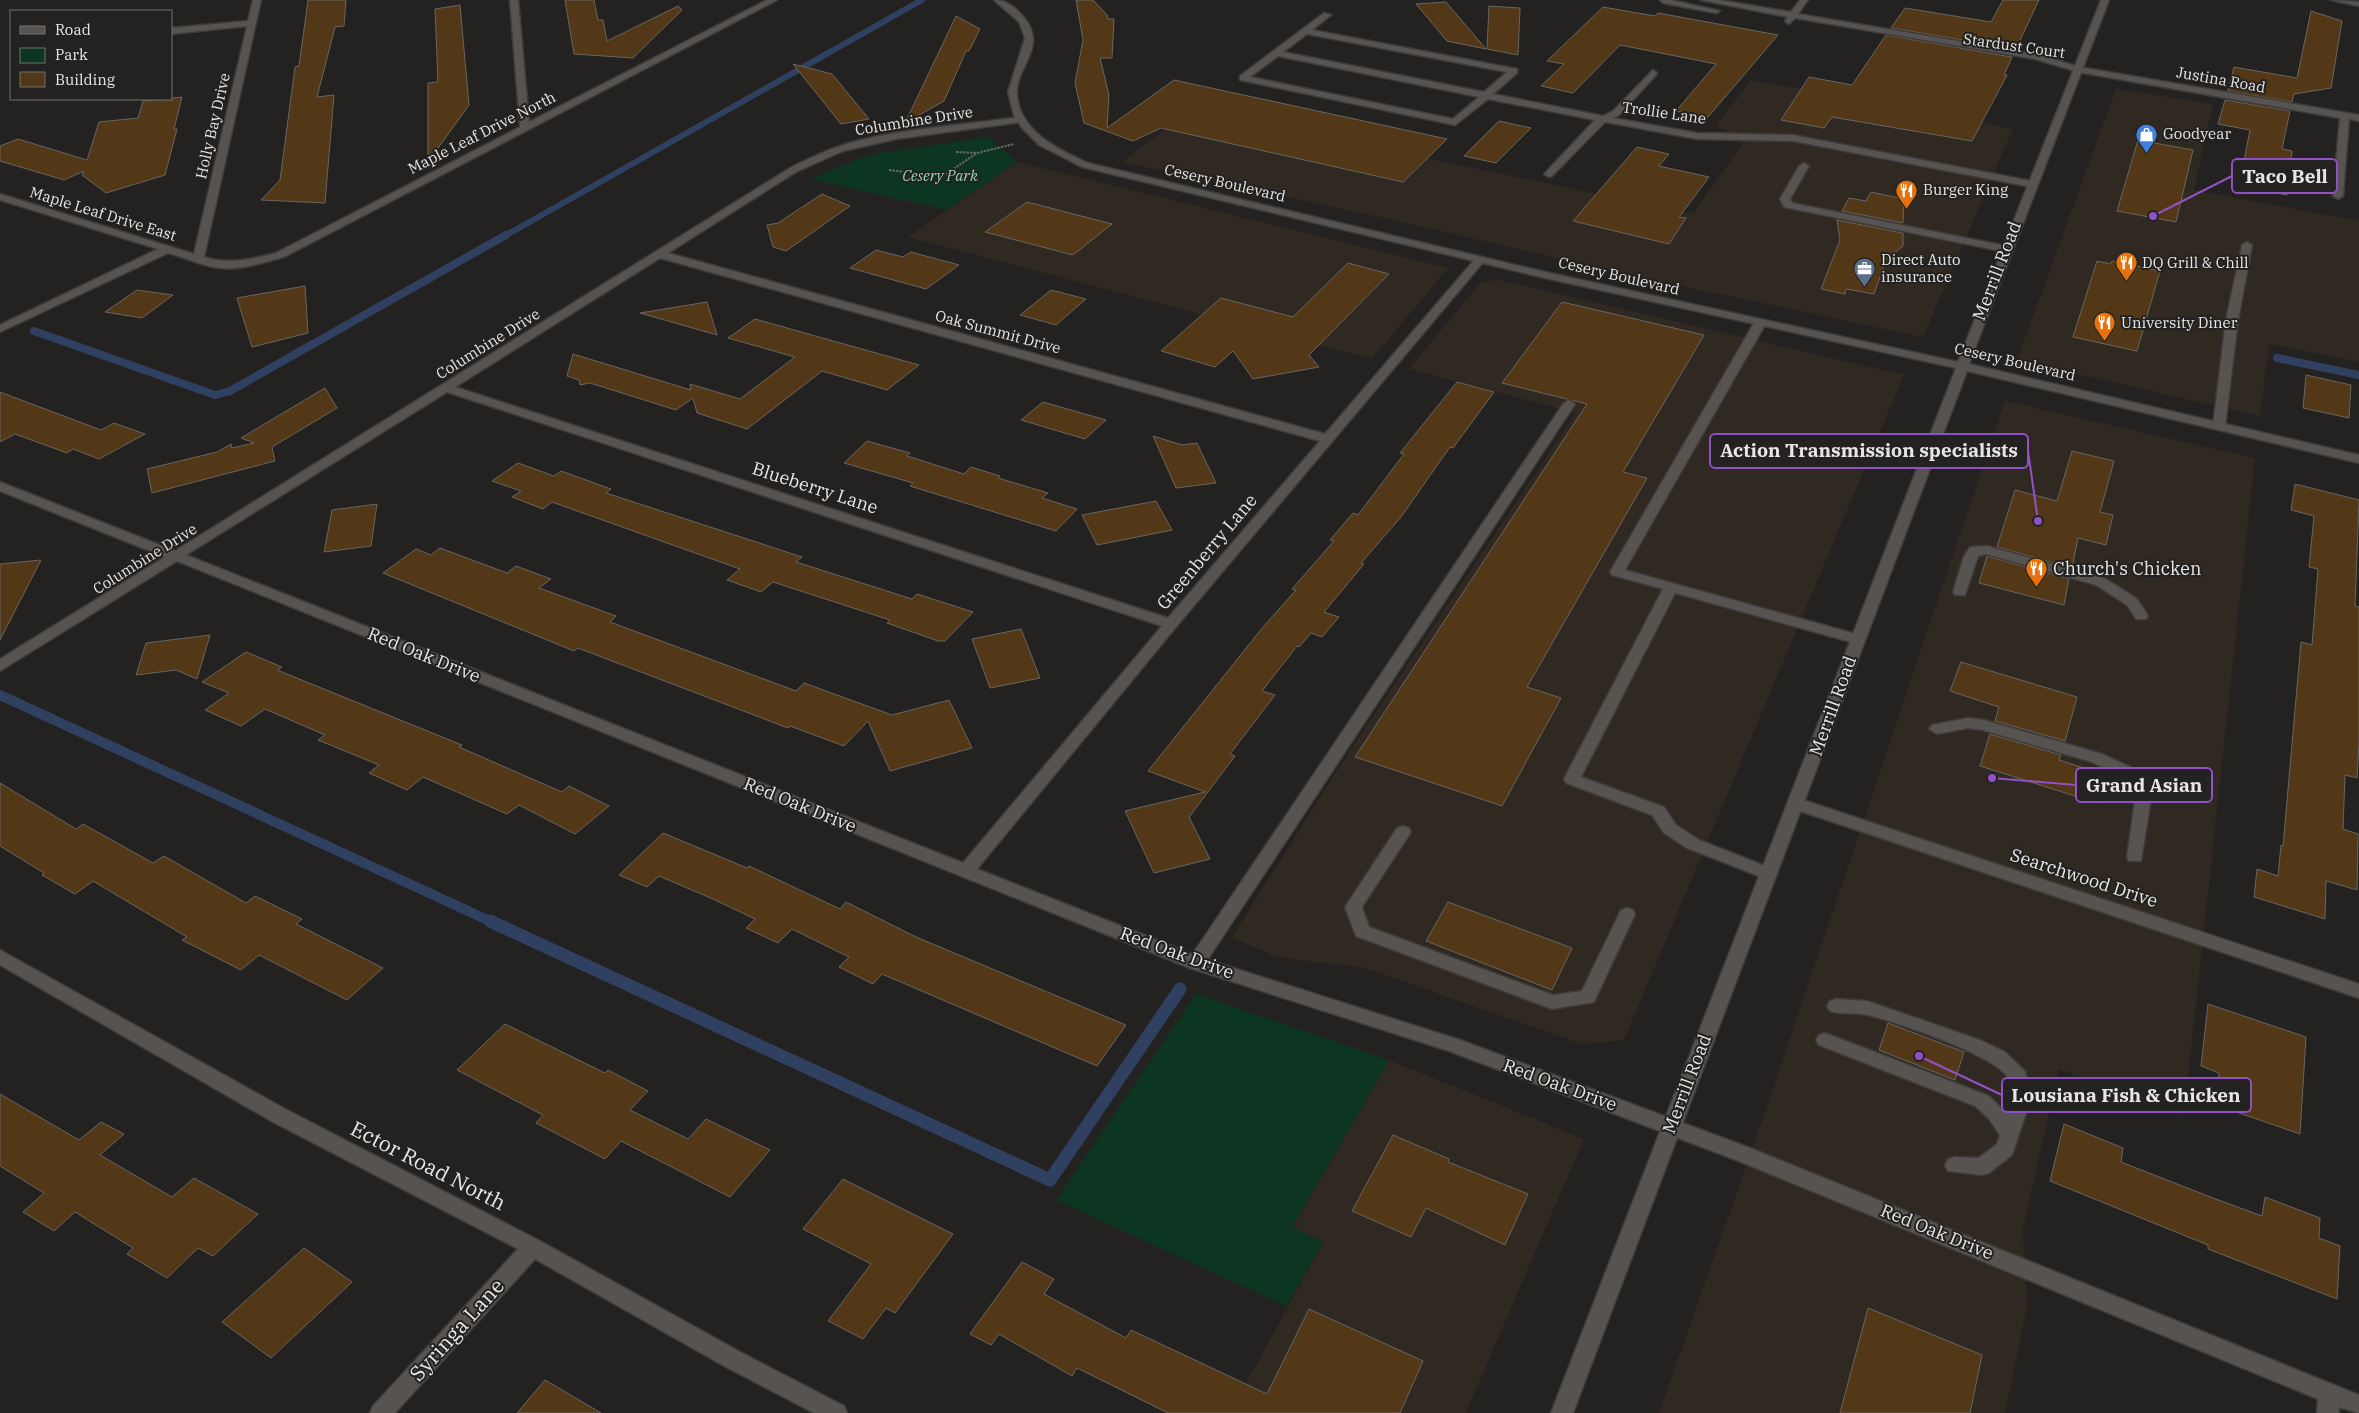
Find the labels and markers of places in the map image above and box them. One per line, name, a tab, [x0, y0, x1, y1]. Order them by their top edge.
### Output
shop icon: Goodyear	[2135, 122, 2159, 153]
place label: Goodyear	[2163, 124, 2231, 143]
callout: Taco Bell	[2232, 159, 2337, 193]
restaurant icon: Burger King	[1895, 178, 1919, 209]
place label: Burger King	[1923, 180, 2008, 199]
place label: Direct Auto insurance	[1881, 250, 1961, 286]
restaurant icon: DQ Grill & Chill	[2114, 251, 2138, 282]
place label: DQ Grill & Chill	[2142, 253, 2249, 272]
office icon: Direct Auto insurance	[1853, 257, 1877, 288]
restaurant icon: University Diner	[2093, 311, 2117, 342]
place label: University Diner	[2121, 313, 2238, 332]
callout: Action Transmission specialists	[1710, 434, 2028, 468]
restaurant icon: Church's Chicken	[2025, 557, 2049, 588]
place label: Church's Chicken	[2053, 557, 2201, 580]
callout: Grand Asian	[2076, 768, 2212, 802]
callout: Lousiana Fish & Chicken	[2002, 1078, 2251, 1112]

